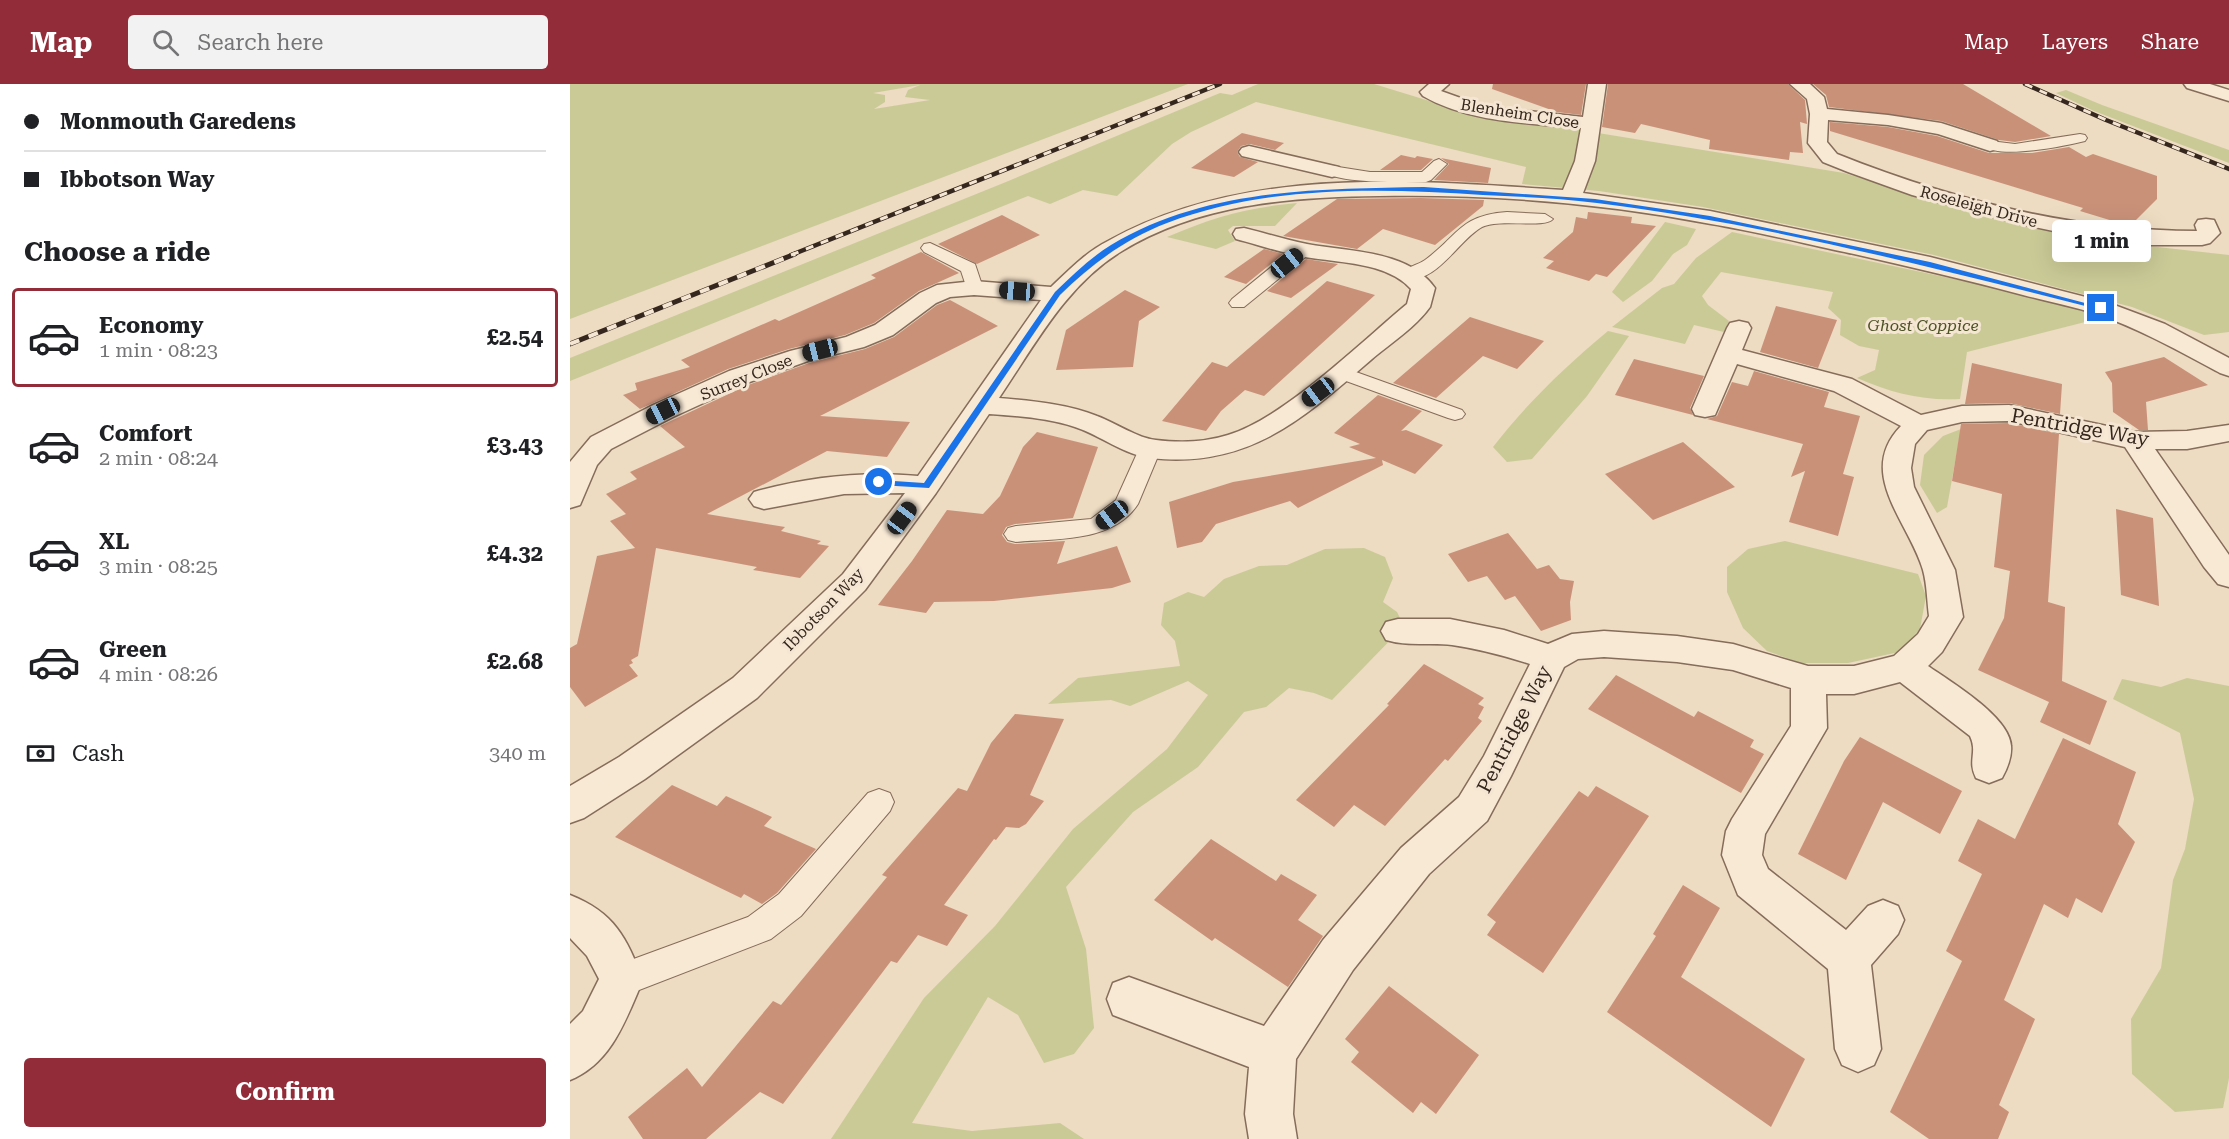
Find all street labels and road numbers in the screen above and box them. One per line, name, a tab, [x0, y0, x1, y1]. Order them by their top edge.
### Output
street label: Blenheim Close	[1459, 95, 1581, 132]
street label: Roseleigh Drive	[1918, 182, 2040, 231]
street label: Surrey Close	[697, 350, 795, 405]
street label: Pentridge Way	[2009, 403, 2151, 451]
street label: Ibbotson Way	[779, 564, 868, 655]
street label: Pentridge Way	[1472, 661, 1556, 797]

